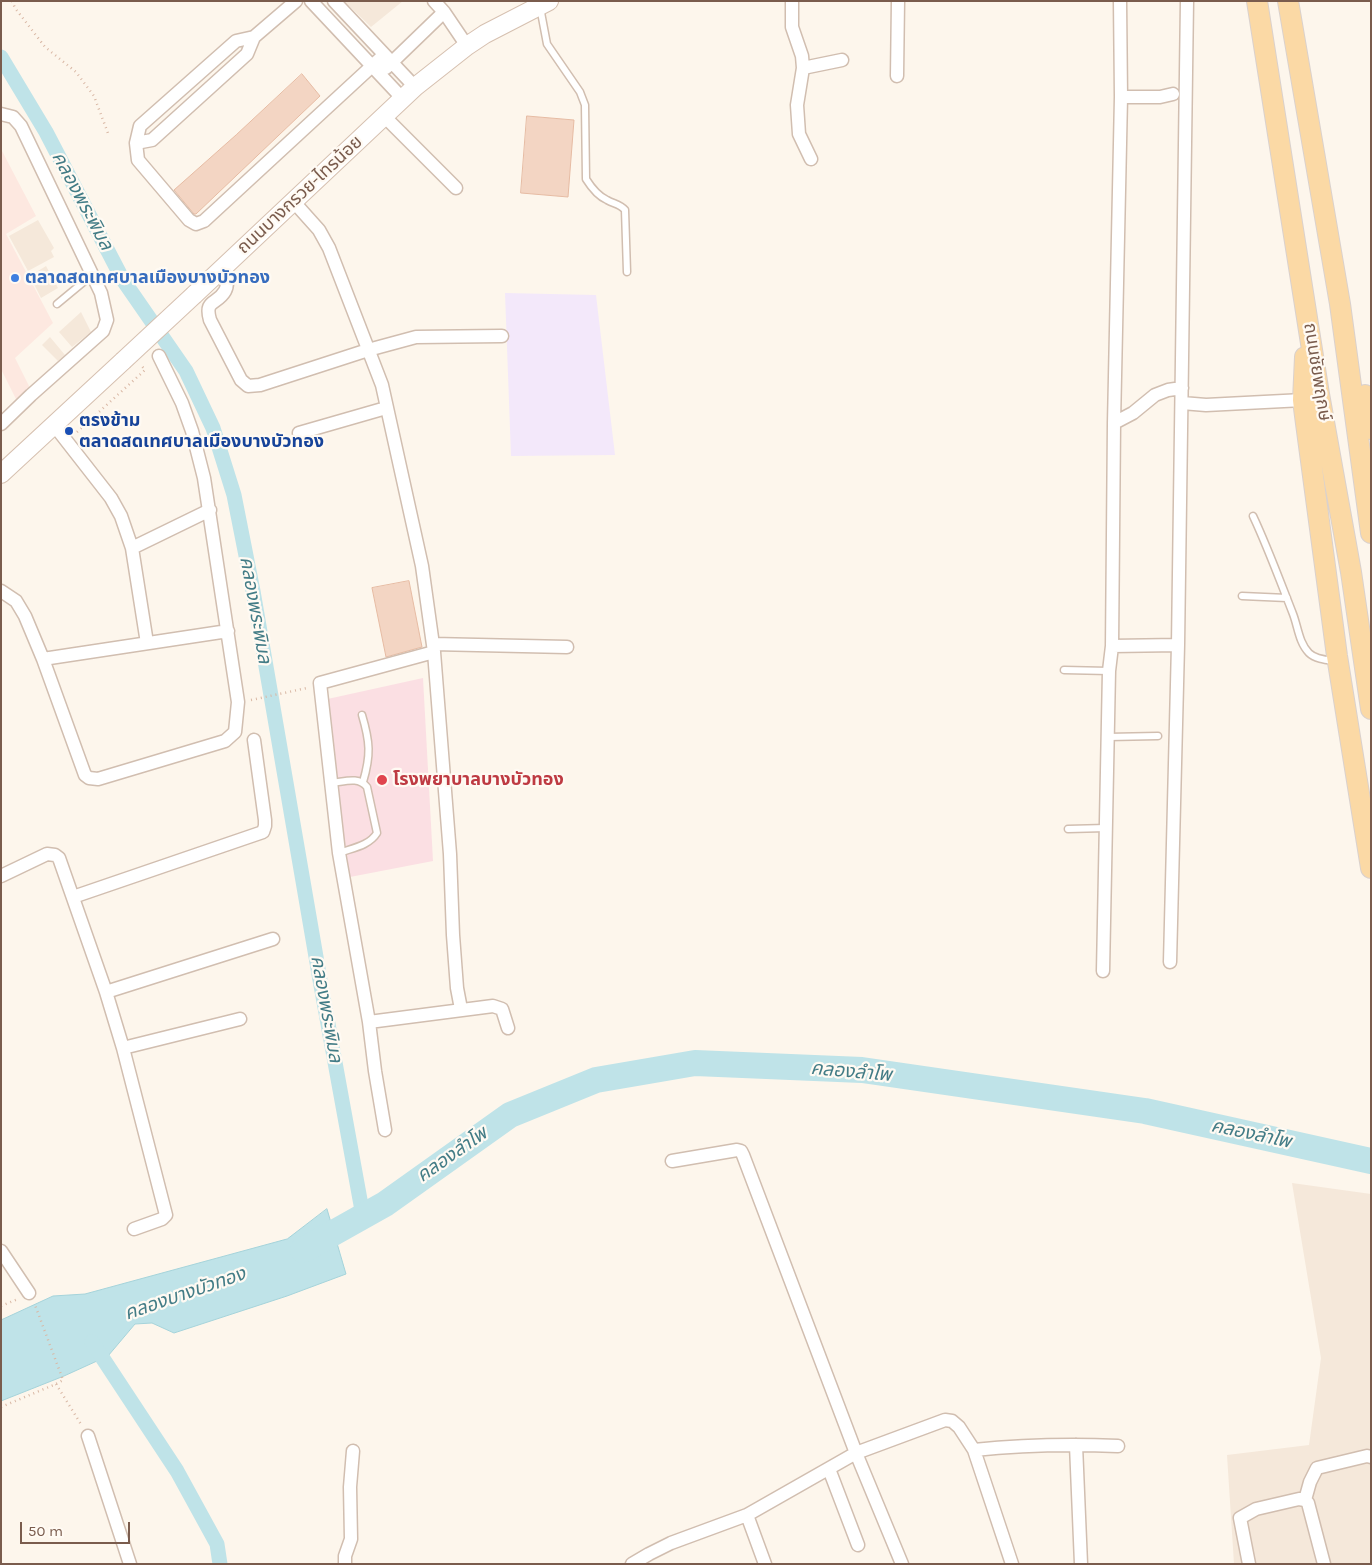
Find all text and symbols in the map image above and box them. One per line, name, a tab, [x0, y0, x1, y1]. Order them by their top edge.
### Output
street label: ถนนบางกรวย-ไทรน้อย	[233, 131, 367, 259]
water label: คลองพระพิมล	[47, 148, 117, 254]
place label: ตลาดสดเทศบาลเมืองบางบัวทอง	[25, 267, 270, 289]
marker: ตลาดสดเทศบาลเมืองบางบัวทอง	[9, 272, 21, 284]
street label: ถนนชัยพฤกษ์	[1299, 321, 1335, 423]
place label: ตรงข้าม ตลาดสดเทศบาลเมืองบางบัวทอง	[79, 410, 324, 452]
marker: ตรงข้าม ตลาดสดเทศบาลเมืองบางบัวทอง	[63, 425, 75, 437]
water label: คลองพระพิมล	[234, 555, 276, 665]
place label: โรงพยาบาลบางบัวทอง	[393, 769, 564, 791]
marker: โรงพยาบาลบางบัวทอง	[375, 773, 389, 787]
water label: คลองพระพิมล	[305, 954, 347, 1064]
water label: คลองลำโพ	[810, 1057, 892, 1087]
water label: คลองลำโพ	[1209, 1114, 1293, 1154]
water label: คลองลำโพ	[412, 1122, 492, 1188]
water label: คลองบางบัวทอง	[121, 1263, 249, 1325]
scale bar	[22, 1512, 132, 1544]
text: 50 m	[28, 1522, 63, 1540]

